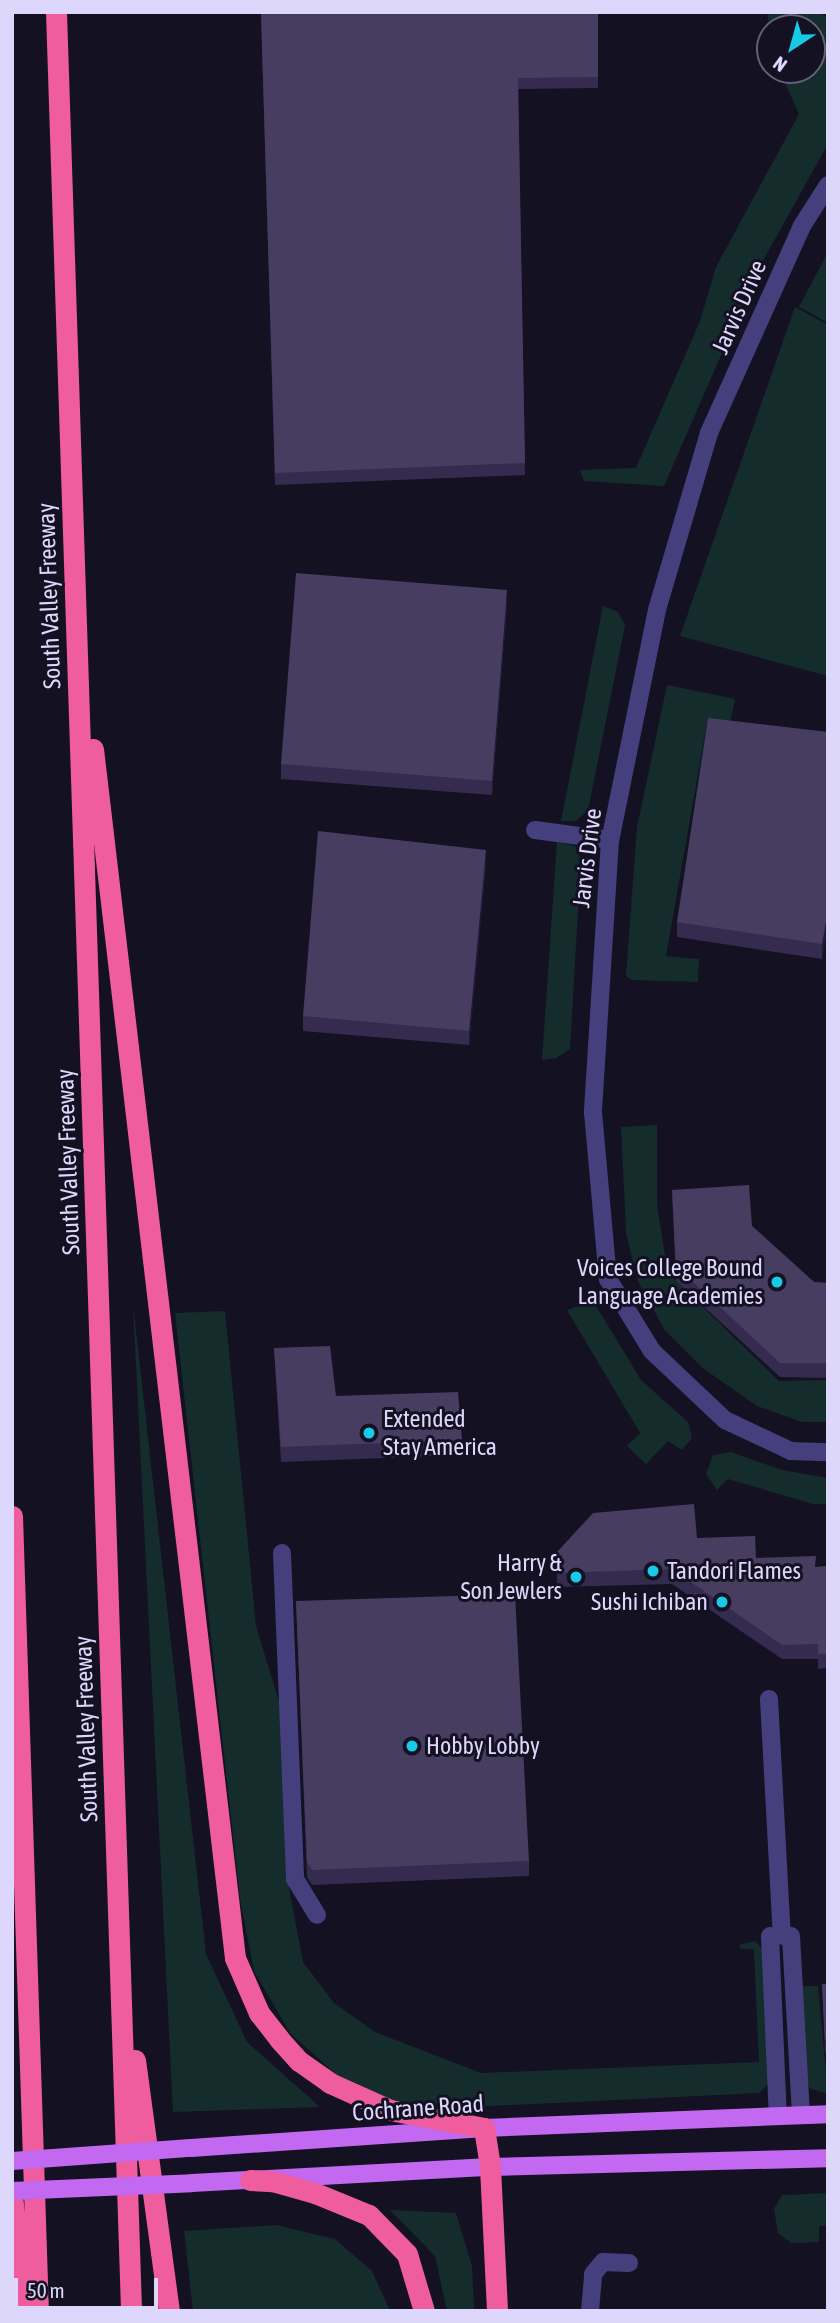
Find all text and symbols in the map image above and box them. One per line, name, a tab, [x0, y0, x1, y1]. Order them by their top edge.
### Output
north arrow	[756, 14, 826, 84]
text: N	[769, 52, 791, 77]
street label: Jarvis Drive	[706, 256, 772, 358]
street label: South Valley Freeway	[31, 502, 67, 690]
street label: Jarvis Drive	[567, 807, 607, 909]
street label: South Valley Freeway	[50, 1068, 86, 1256]
place label: Voices College Bound Language Academies	[577, 1254, 763, 1310]
marker: Voices College Bound Language Academies	[769, 1274, 785, 1290]
place label: Extended Stay America	[383, 1405, 497, 1461]
marker: Extended Stay America	[361, 1425, 377, 1441]
place label: Harry & Son Jewlers	[460, 1549, 562, 1605]
place label: Tandori Flames	[667, 1557, 801, 1585]
marker: Tandori Flames	[645, 1563, 661, 1579]
marker: Harry & Son Jewlers	[568, 1569, 584, 1585]
place label: Sushi Ichiban	[591, 1588, 708, 1616]
marker: Sushi Ichiban	[714, 1594, 730, 1610]
street label: South Valley Freeway	[68, 1635, 104, 1823]
place label: Hobby Lobby	[426, 1732, 540, 1760]
marker: Hobby Lobby	[404, 1738, 420, 1754]
street label: Cochrane Road	[351, 2089, 485, 2127]
scale bar	[18, 2264, 161, 2308]
text: 50 m	[27, 2278, 65, 2302]

